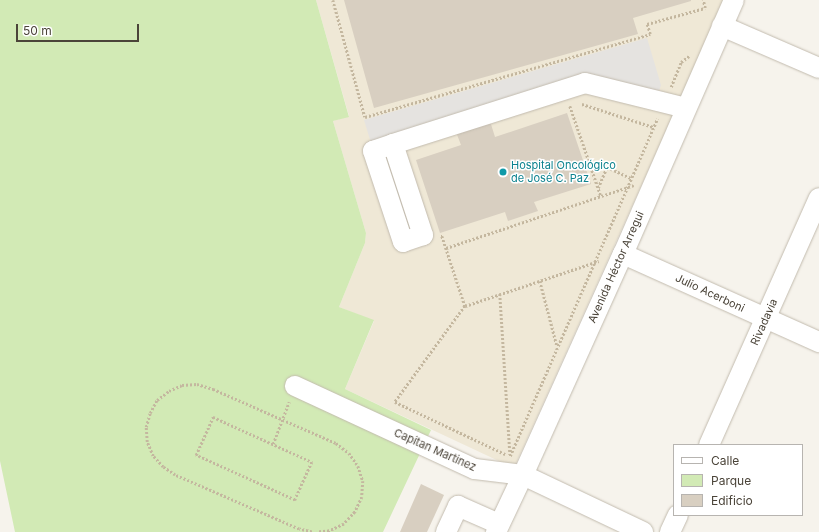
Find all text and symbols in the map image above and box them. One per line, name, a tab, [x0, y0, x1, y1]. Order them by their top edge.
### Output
scale bar	[18, 16, 141, 42]
text: 50 m	[23, 23, 52, 38]
place label: Hospital Oncológico de José C. Paz	[511, 159, 616, 185]
marker: Hospital Oncológico de José C. Paz	[498, 167, 508, 177]
street label: Avenida Héctor Arregui	[585, 209, 647, 325]
street label: Julio Acerboni	[673, 271, 747, 315]
street label: Rivadavia	[748, 297, 780, 347]
street label: Capitan Martinez	[392, 426, 478, 474]
legend	[673, 444, 803, 516]
text: Calle	[711, 453, 739, 468]
text: Parque	[711, 473, 751, 488]
text: Edificio	[711, 493, 753, 508]

